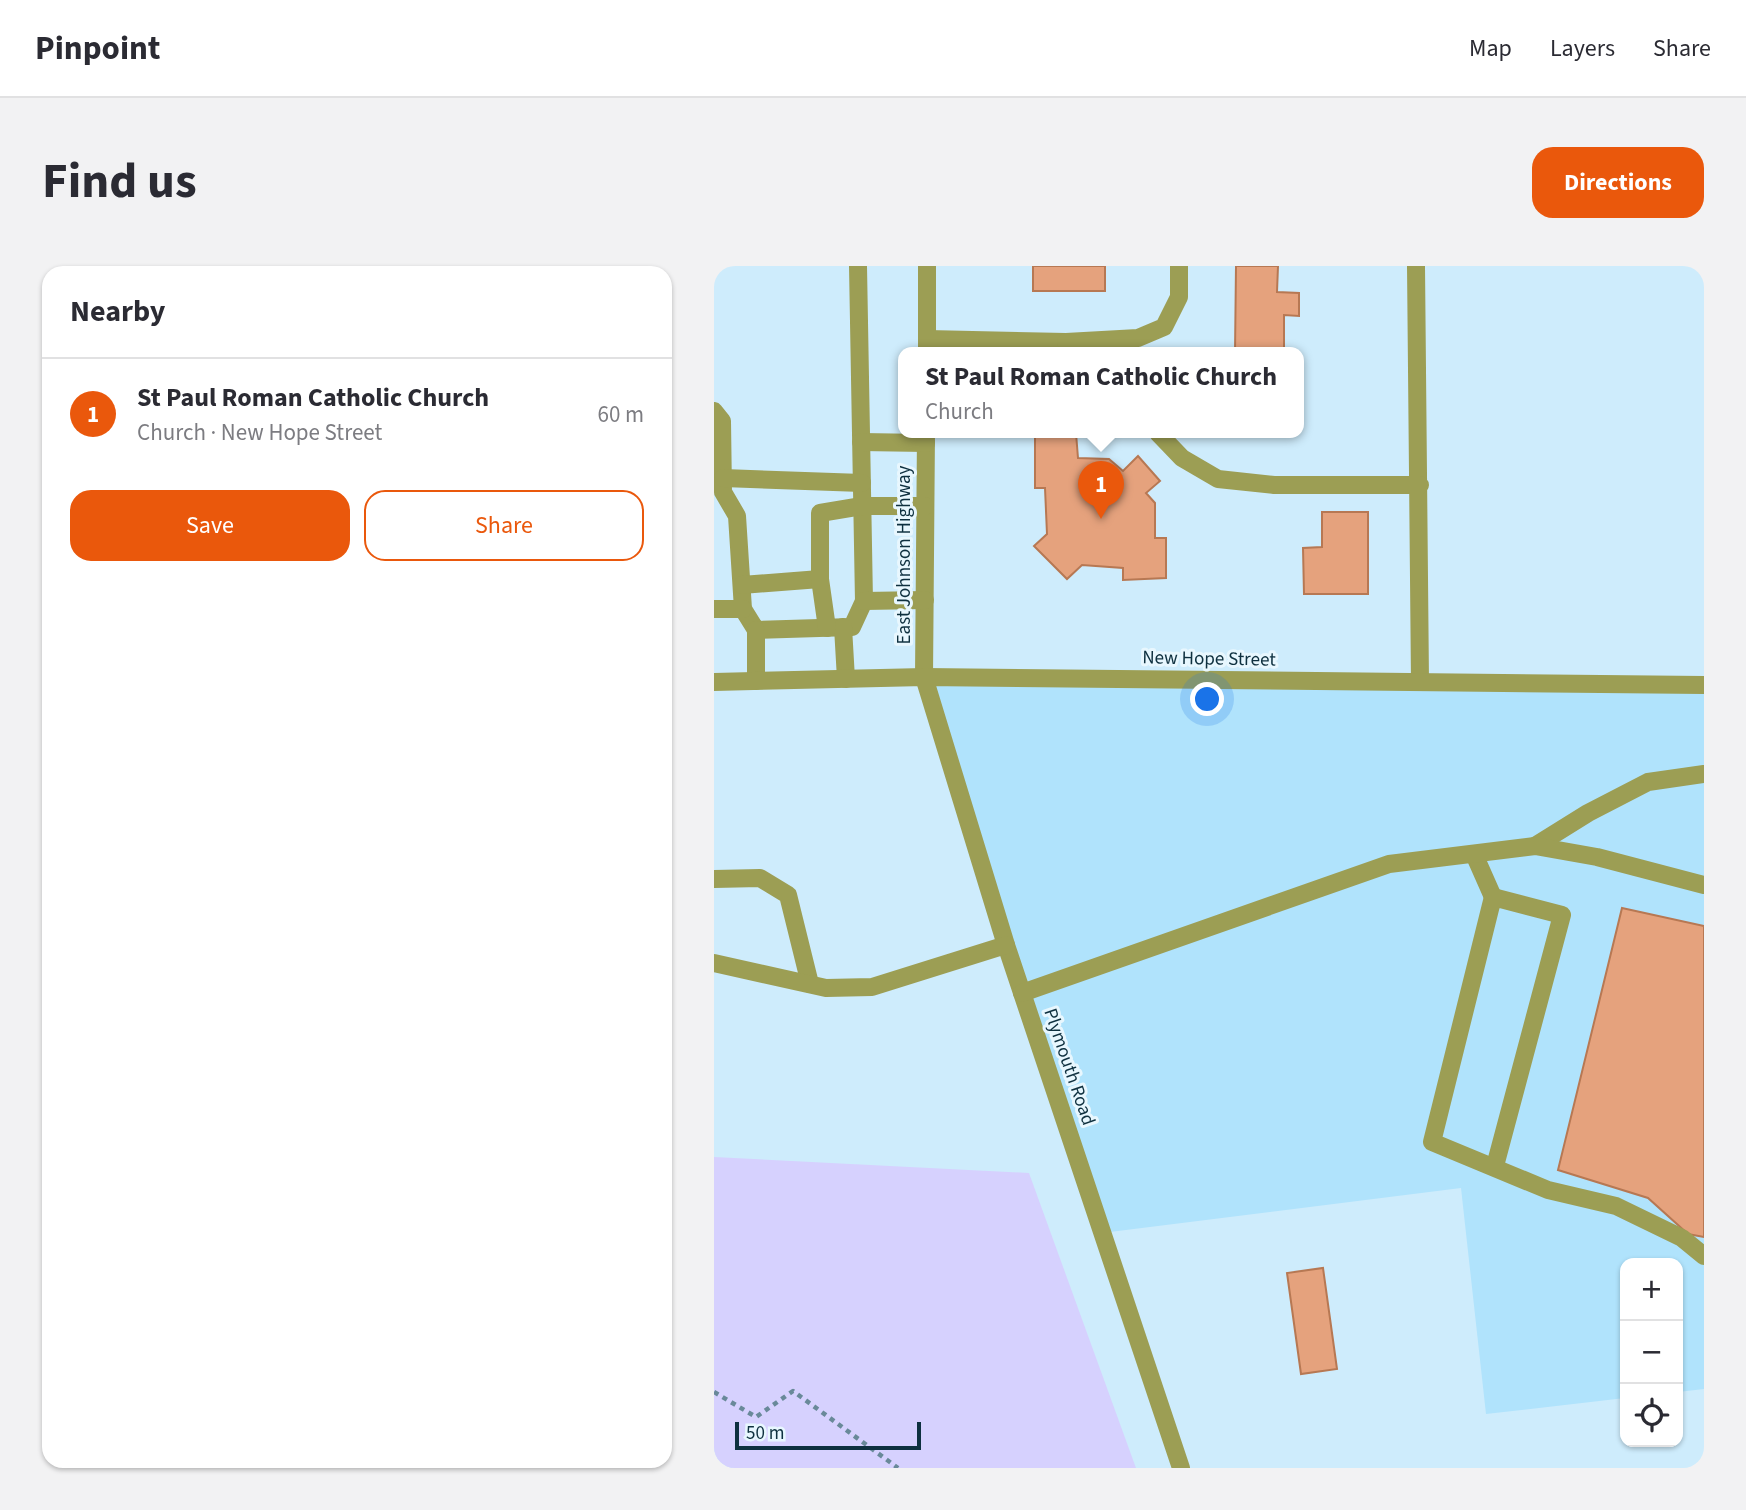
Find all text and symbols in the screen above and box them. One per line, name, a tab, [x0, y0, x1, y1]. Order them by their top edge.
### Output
text: Pinpoint	[35, 25, 161, 72]
text: Map	[1469, 31, 1512, 66]
text: Layers	[1550, 31, 1615, 66]
text: Share	[1653, 31, 1711, 66]
text: Find us	[42, 147, 197, 217]
button: Directions	[1532, 147, 1704, 218]
text: Nearby	[70, 290, 165, 333]
popup	[898, 347, 1304, 438]
text: St Paul Roman Catholic Church	[925, 358, 1277, 395]
text: St Paul Roman Catholic Church	[137, 379, 489, 416]
text: Church	[925, 395, 994, 428]
text: 1	[87, 398, 99, 431]
text: 60 m	[597, 398, 644, 431]
text: Church · New Hope Street	[137, 416, 382, 449]
pin: 1	[1078, 461, 1124, 519]
street label: East Johnson Highway	[891, 465, 918, 644]
button: Save	[70, 490, 350, 561]
button: Share	[364, 490, 644, 561]
street label: New Hope Street	[1142, 644, 1276, 674]
your location	[1190, 682, 1224, 716]
street label: Plymouth Road	[1036, 1005, 1102, 1129]
map controls	[1620, 1258, 1683, 1447]
button: +	[1620, 1258, 1683, 1321]
button: −	[1620, 1321, 1683, 1384]
button: locate	[1620, 1384, 1683, 1447]
scale bar	[735, 1419, 920, 1451]
text: 50 m	[746, 1420, 784, 1447]

